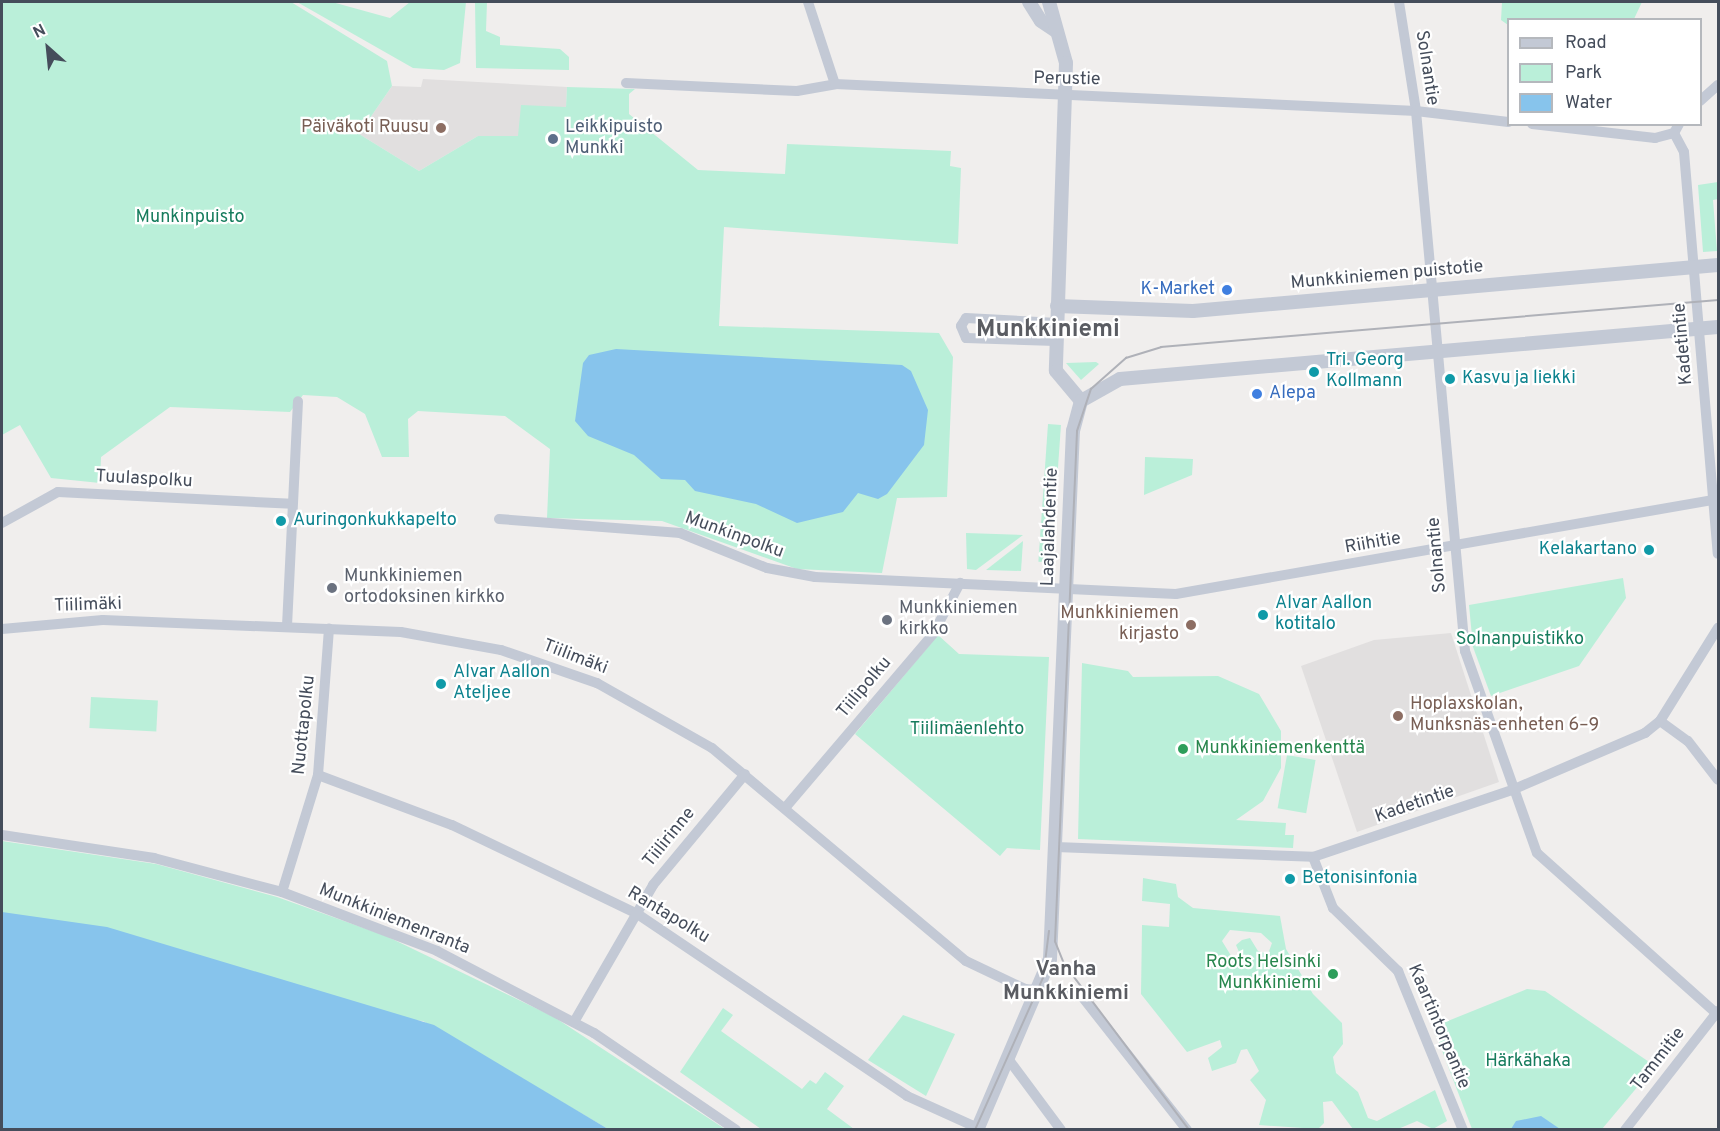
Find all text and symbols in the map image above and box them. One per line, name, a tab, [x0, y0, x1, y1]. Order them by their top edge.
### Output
north arrow	[18, 18, 78, 78]
legend	[1507, 18, 1702, 126]
text: N	[30, 20, 49, 43]
street label: Solnantie	[1409, 29, 1443, 107]
text: Road	[1565, 32, 1607, 55]
text: Park	[1565, 62, 1602, 85]
street label: Perustie	[1033, 69, 1101, 91]
text: Water	[1565, 92, 1612, 115]
place label: Päiväkoti Ruusu	[301, 117, 429, 139]
place label: Leikkipuisto Munkki	[565, 118, 663, 160]
marker: Päiväkoti Ruusu	[434, 121, 448, 135]
marker: Leikkipuisto Munkki	[546, 132, 560, 146]
park label: Munkinpuisto	[135, 207, 245, 229]
street label: Munkkiniemen puistotie	[1290, 257, 1484, 295]
place label: K-Market	[1141, 279, 1215, 301]
marker: K-Market	[1220, 283, 1234, 297]
street label: Kadetintie	[1670, 302, 1698, 386]
district label: Munkkiniemi	[976, 317, 1120, 345]
place label: Tri. Georg Kollmann	[1326, 351, 1404, 394]
marker: Tri. Georg Kollmann	[1307, 365, 1321, 379]
place label: Kasvu ja liekki	[1462, 368, 1576, 390]
marker: Kasvu ja liekki	[1443, 372, 1457, 386]
place label: Alepa	[1269, 383, 1316, 405]
marker: Alepa	[1250, 387, 1264, 401]
street label: Tuulaspolku	[95, 467, 193, 493]
street label: Laajalahdentie	[1038, 467, 1064, 587]
street label: Munkinpolku	[681, 508, 787, 564]
place label: Auringonkukkapelto	[293, 510, 457, 532]
marker: Auringonkukkapelto	[274, 514, 288, 528]
street label: Solnantie	[1424, 516, 1452, 594]
street label: Riihitie	[1343, 528, 1403, 560]
place label: Kelakartano	[1539, 539, 1637, 561]
marker: Kelakartano	[1642, 543, 1656, 557]
place label: Munkkiniemen ortodoksinen kirkko	[344, 567, 505, 610]
marker: Munkkiniemen ortodoksinen kirkko	[325, 581, 339, 595]
street label: Tiilimäki	[54, 594, 122, 618]
place label: Alvar Aallon kotitalo	[1275, 594, 1373, 636]
place label: Munkkiniemen kirkko	[899, 599, 1018, 642]
place label: Munkkiniemen kirjasto	[1060, 604, 1179, 646]
marker: Alvar Aallon kotitalo	[1256, 608, 1270, 622]
marker: Munkkiniemen kirkko	[880, 613, 894, 627]
marker: Munkkiniemen kirjasto	[1184, 618, 1198, 632]
park label: Solnanpuistikko	[1456, 629, 1584, 651]
street label: Tiilimäki	[539, 636, 611, 680]
street label: Tiilipolku	[833, 653, 897, 723]
place label: Alvar Aallon Ateljee	[453, 663, 551, 706]
street label: Nuottapolku	[289, 674, 321, 776]
marker: Alvar Aallon Ateljee	[434, 677, 448, 691]
place label: Hoplaxskolan, Munksnäs-enheten 6–9	[1410, 695, 1599, 738]
marker: Hoplaxskolan, Munksnäs-enheten 6–9	[1391, 709, 1405, 723]
park label: Tiilimäenlehto	[910, 719, 1024, 741]
place label: Munkkiniemenkenttä	[1195, 738, 1365, 760]
marker: Munkkiniemenkenttä	[1176, 742, 1190, 756]
street label: Kadetintie	[1372, 781, 1458, 829]
street label: Tiilirinne	[639, 804, 701, 872]
place label: Betonisinfonia	[1302, 868, 1418, 890]
marker: Betonisinfonia	[1283, 872, 1297, 886]
street label: Munkkiniemenranta	[315, 880, 473, 960]
street label: Rantapolku	[623, 883, 713, 949]
place label: Roots Helsinki Munkkiniemi	[1206, 953, 1321, 996]
district label: Vanha Munkkiniemi	[1003, 957, 1129, 1007]
street label: Kaartintorpantie	[1402, 961, 1474, 1093]
marker: Roots Helsinki Munkkiniemi	[1326, 967, 1340, 981]
street label: Tammitie	[1627, 1024, 1691, 1096]
park label: Härkähaka	[1485, 1051, 1571, 1073]

